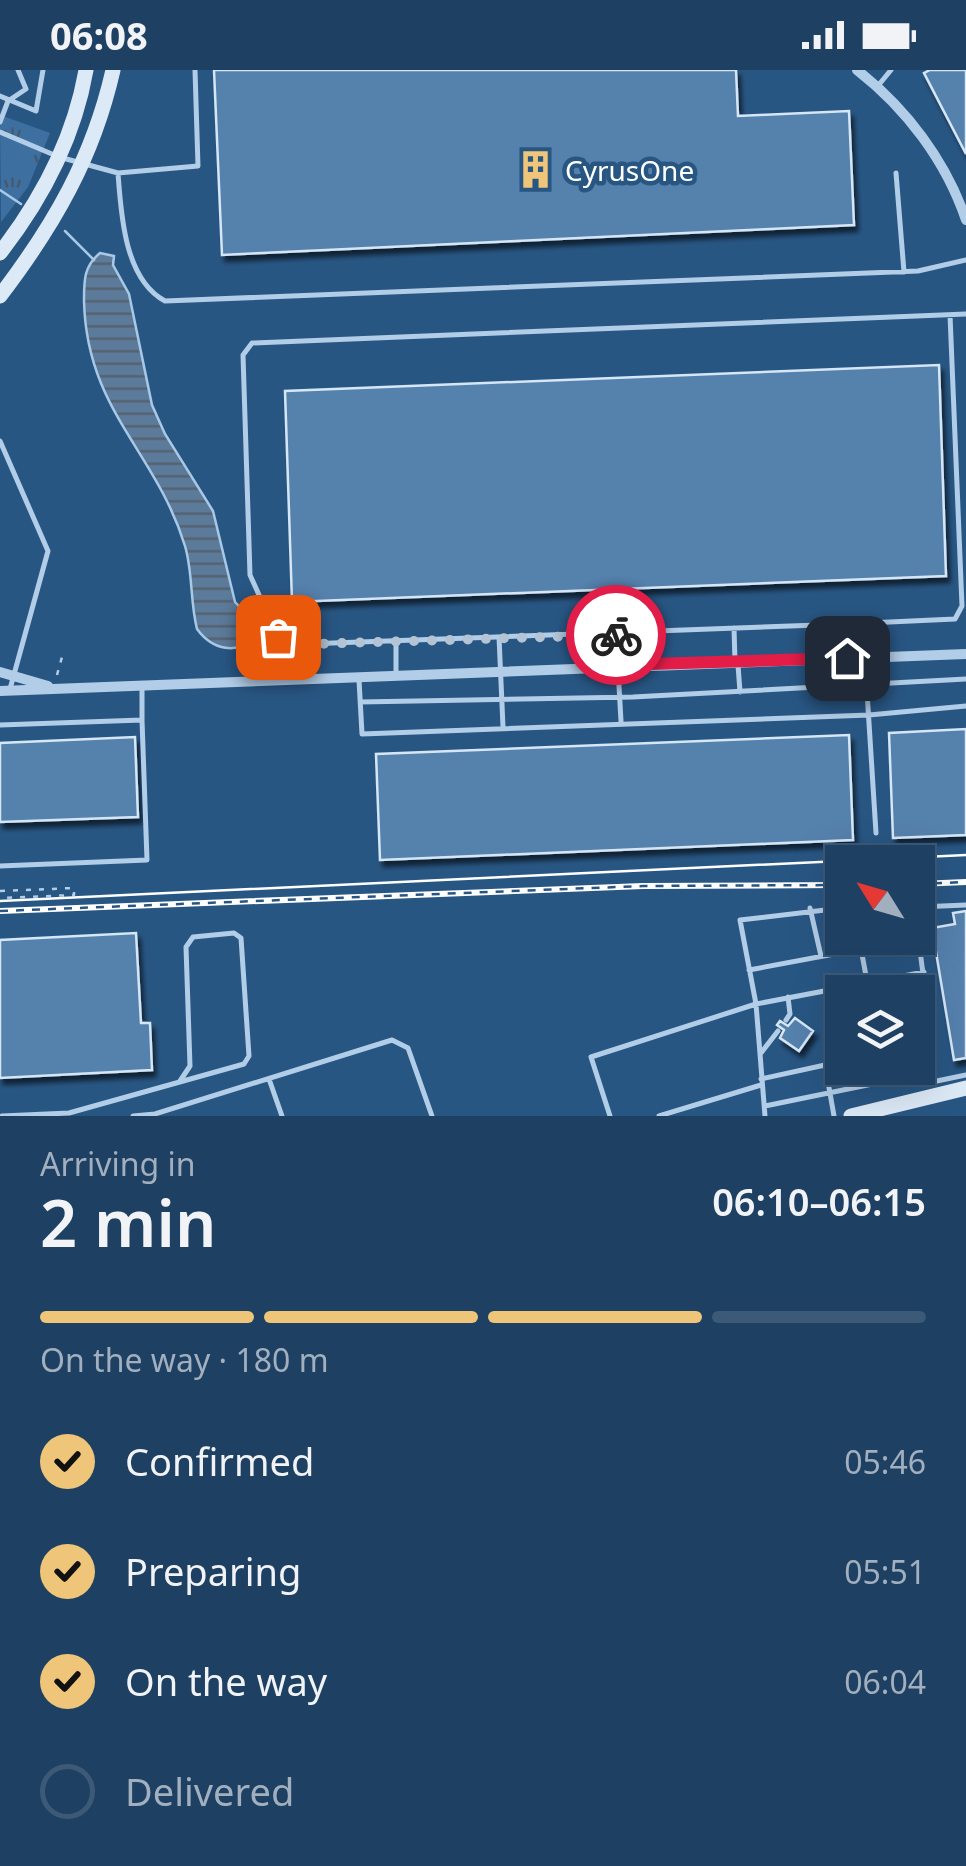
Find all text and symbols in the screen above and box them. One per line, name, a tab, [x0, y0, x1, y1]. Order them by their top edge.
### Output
text: 06:08	[50, 9, 148, 61]
building icon: CyrusOne	[514, 149, 556, 191]
place label: CyrusOne	[565, 151, 694, 189]
courier	[566, 585, 666, 685]
pin	[236, 595, 321, 680]
icon: bike	[589, 608, 644, 663]
icon: bag	[251, 610, 306, 665]
pin	[805, 616, 890, 701]
icon: home	[820, 631, 875, 686]
north arrow	[825, 845, 935, 955]
map controls	[825, 845, 935, 1085]
button: layers	[825, 975, 935, 1085]
text: Arriving in	[40, 1142, 195, 1185]
text: 06:10–06:15	[712, 1175, 926, 1227]
text: 2 min	[40, 1178, 216, 1266]
text: On the way · 180 m	[40, 1338, 329, 1381]
icon: check	[40, 1434, 95, 1489]
text: Confirmed	[125, 1435, 314, 1487]
text: 05:46	[844, 1440, 926, 1483]
icon: check	[40, 1544, 95, 1599]
text: Preparing	[125, 1545, 301, 1597]
text: 05:51	[844, 1550, 926, 1593]
icon: check	[40, 1654, 95, 1709]
text: On the way	[125, 1655, 327, 1707]
text: 06:04	[844, 1660, 926, 1703]
text: Delivered	[125, 1765, 294, 1817]

